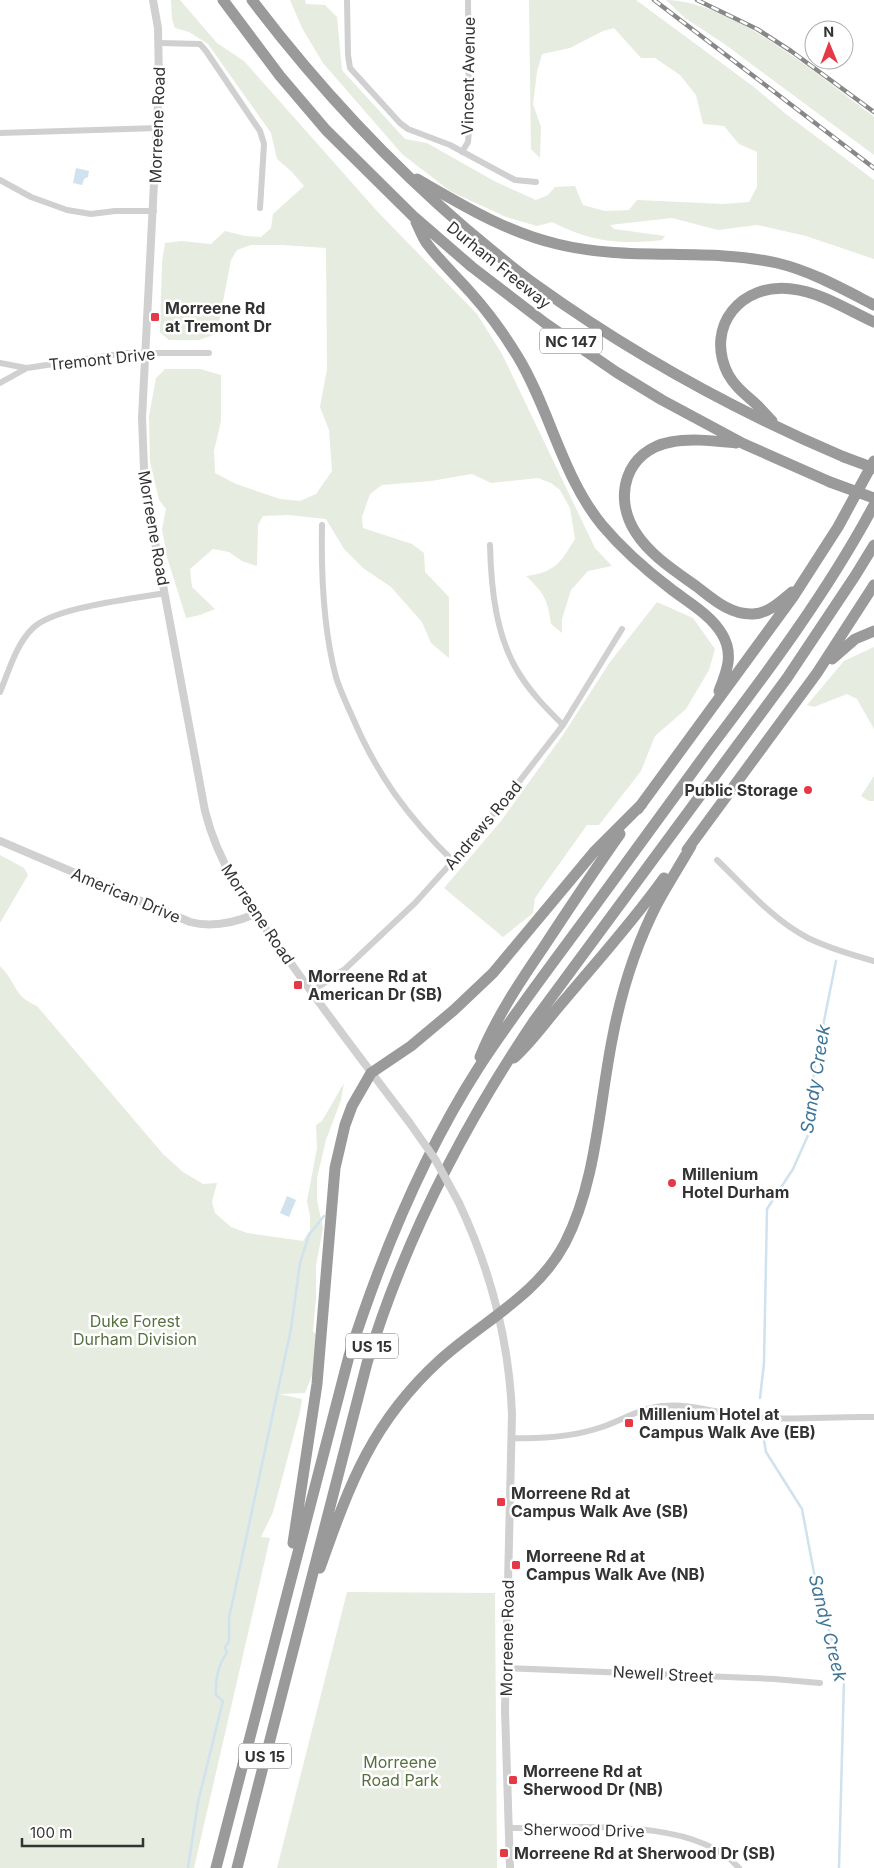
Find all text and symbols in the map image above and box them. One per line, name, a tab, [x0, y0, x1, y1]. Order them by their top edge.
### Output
street label: Vincent Avenue	[457, 17, 479, 135]
north arrow	[804, 20, 854, 70]
text: N	[823, 23, 834, 40]
street label: Morreene Road	[145, 66, 169, 184]
street label: Durham Freeway	[443, 217, 555, 313]
place label: Morreene Rd at Tremont Dr	[165, 298, 272, 336]
marker: Morreene Rd at Tremont Dr	[149, 311, 161, 323]
road number: NC 147	[540, 328, 602, 354]
street label: Tremont Drive	[48, 343, 156, 375]
street label: Morreene Road	[134, 469, 174, 587]
street label: Andrews Road	[440, 777, 526, 873]
place label: Public Storage	[684, 780, 798, 800]
marker: Public Storage	[802, 784, 814, 796]
street label: Morreene Road	[217, 860, 299, 968]
street label: American Drive	[68, 863, 184, 927]
place label: Morreene Rd at American Dr (SB)	[308, 966, 443, 1004]
marker: Morreene Rd at American Dr (SB)	[292, 979, 304, 991]
water label: Sandy Creek	[796, 1022, 834, 1135]
place label: Millenium Hotel Durham	[682, 1164, 789, 1202]
marker: Millenium Hotel Durham	[666, 1177, 678, 1189]
park label: Duke Forest Durham Division	[73, 1311, 197, 1349]
road number: US 15	[346, 1334, 398, 1358]
place label: Millenium Hotel at Campus Walk Ave (EB)	[639, 1404, 816, 1442]
marker: Millenium Hotel at Campus Walk Ave (EB)	[623, 1417, 635, 1429]
place label: Morreene Rd at Campus Walk Ave (SB)	[511, 1483, 689, 1521]
marker: Morreene Rd at Campus Walk Ave (SB)	[495, 1496, 507, 1508]
place label: Morreene Rd at Campus Walk Ave (NB)	[526, 1546, 705, 1584]
marker: Morreene Rd at Campus Walk Ave (NB)	[510, 1559, 522, 1571]
water label: Sandy Creek	[805, 1572, 852, 1685]
street label: Morreene Road	[496, 1580, 518, 1696]
street label: Newell Street	[612, 1661, 714, 1687]
road number: US 15	[239, 1744, 291, 1768]
park label: Morreene Road Park	[361, 1752, 439, 1790]
place label: Morreene Rd at Sherwood Dr (NB)	[523, 1761, 663, 1799]
marker: Morreene Rd at Sherwood Dr (NB)	[507, 1774, 519, 1786]
scale bar	[22, 1816, 144, 1848]
street label: Sherwood Drive	[523, 1819, 645, 1841]
text: 100 m	[30, 1823, 72, 1842]
place label: Morreene Rd at Sherwood Dr (SB)	[514, 1843, 775, 1863]
marker: Morreene Rd at Sherwood Dr (SB)	[498, 1847, 510, 1859]

